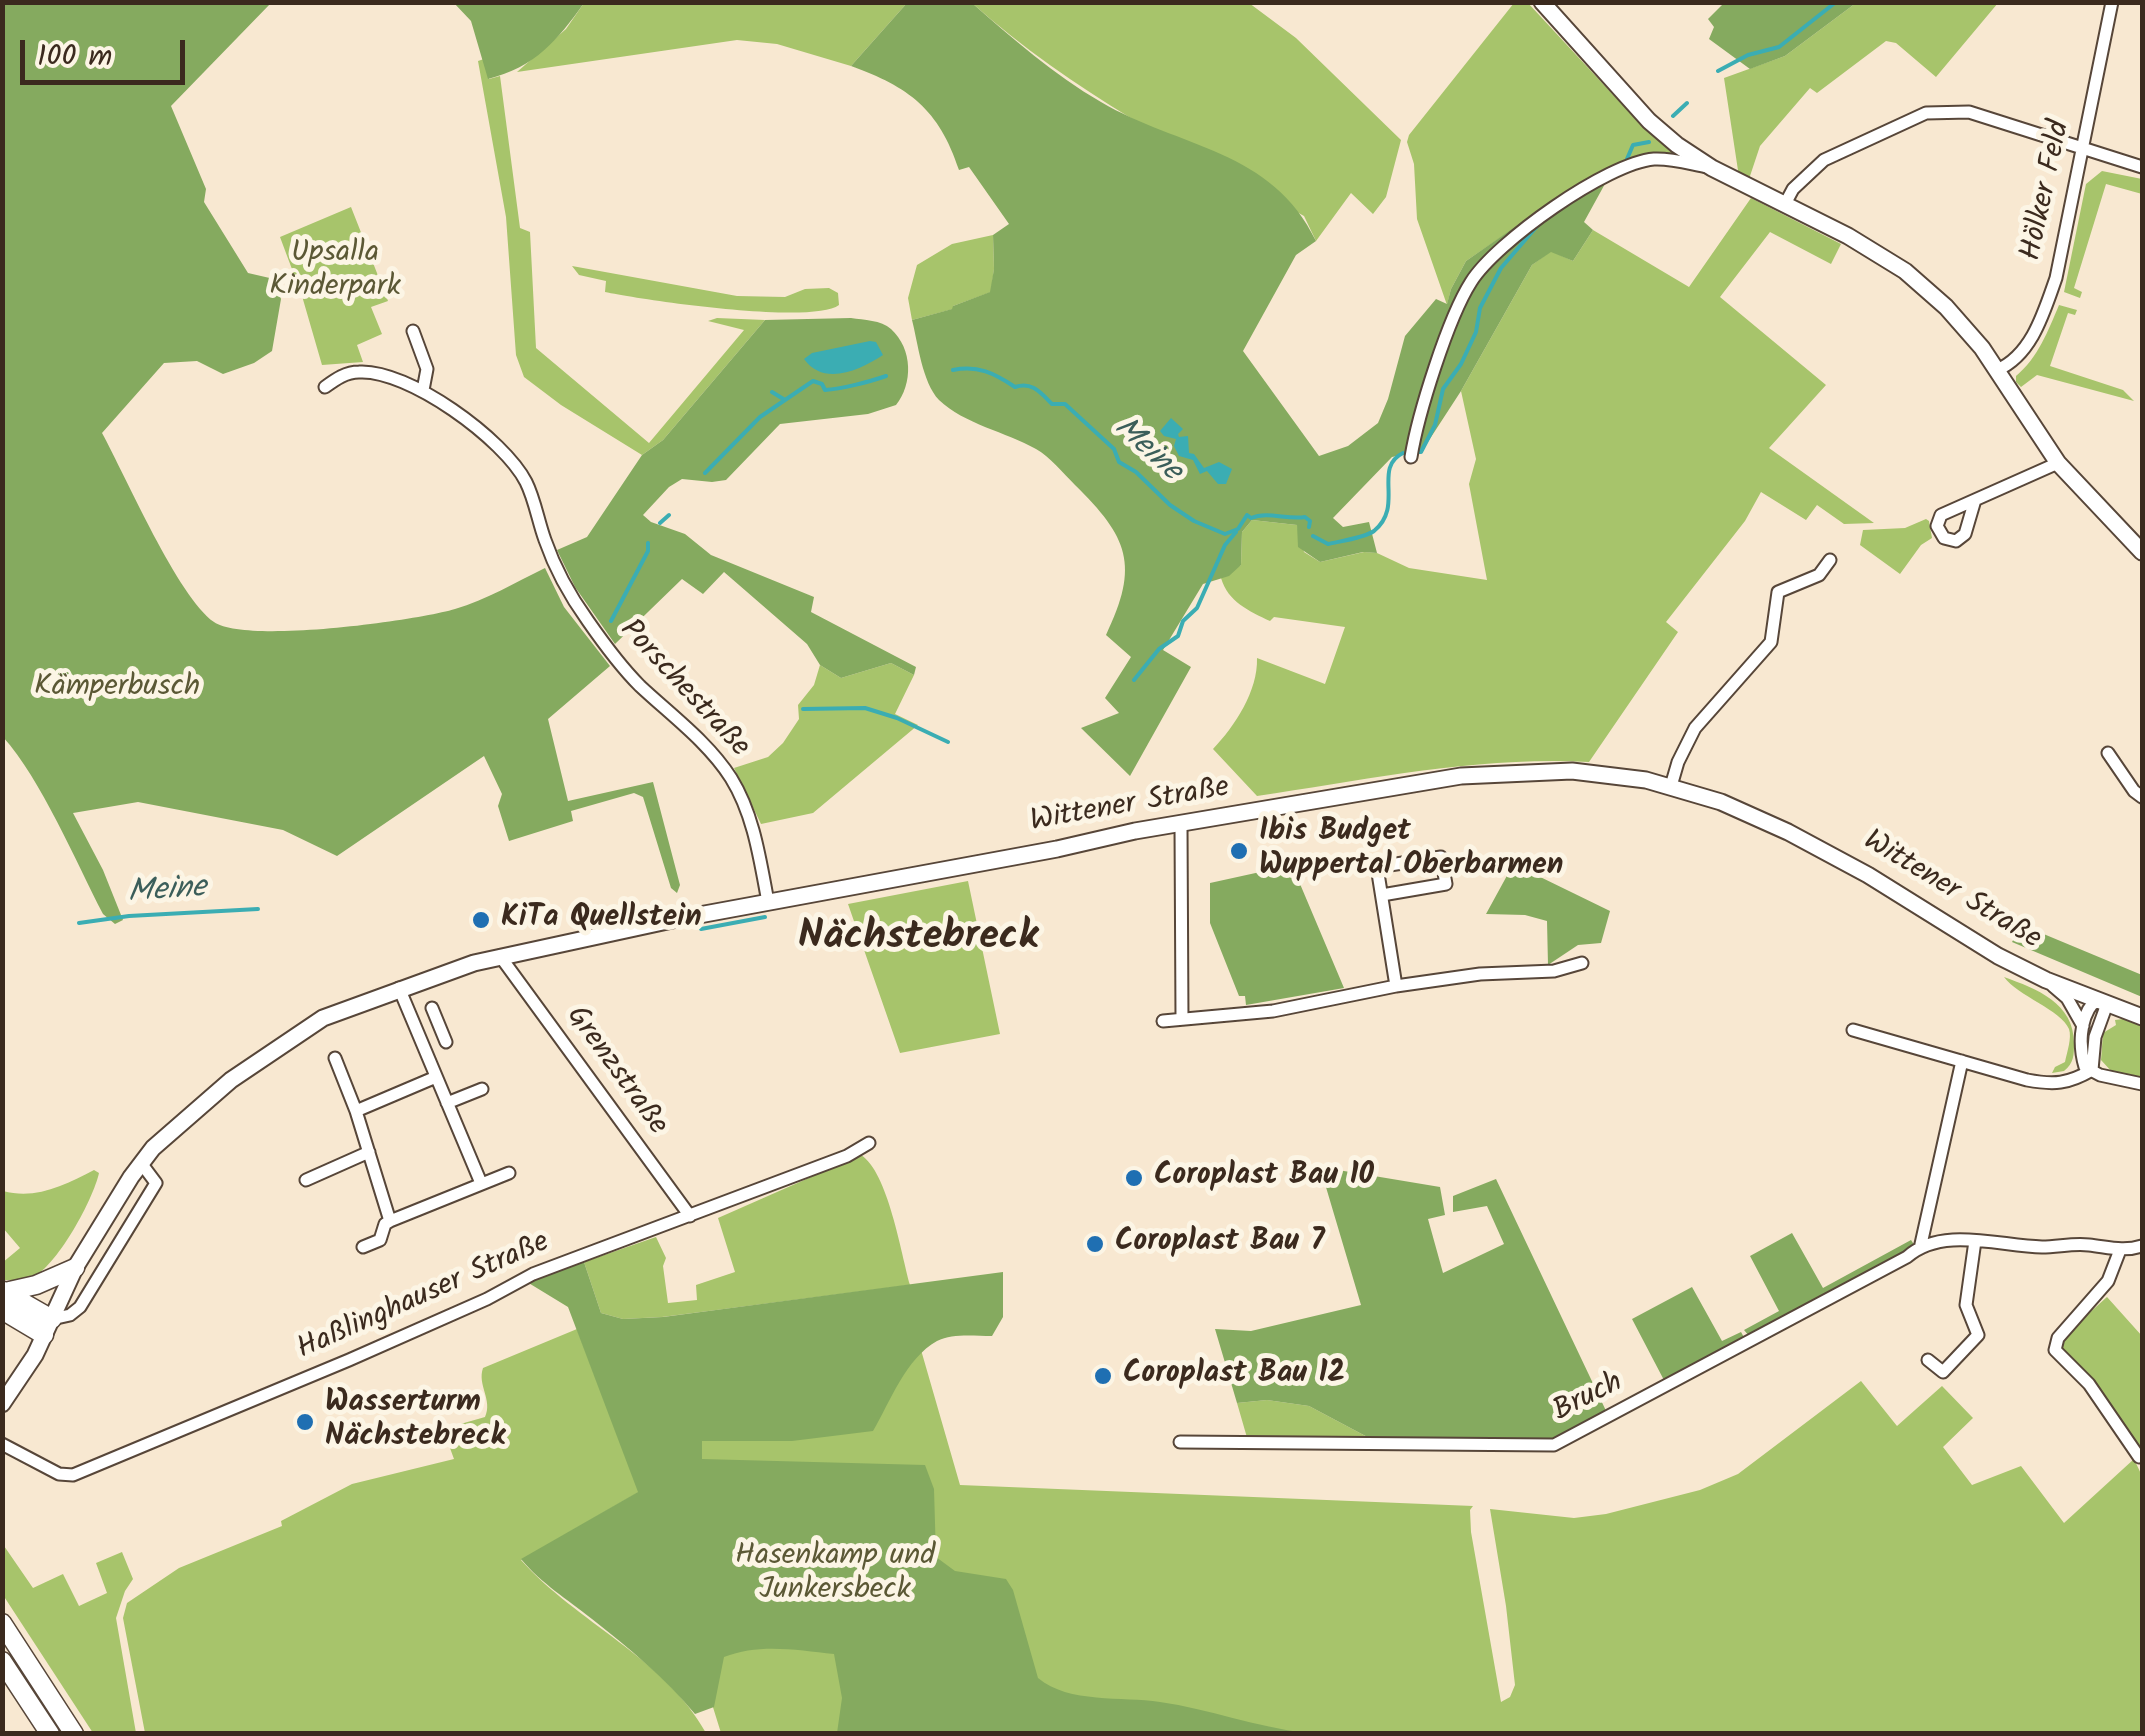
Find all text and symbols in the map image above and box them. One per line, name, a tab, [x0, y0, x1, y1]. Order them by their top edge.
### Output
scale bar	[25, 20, 190, 82]
text: 100 m	[37, 33, 112, 81]
street label: Hölker Feld	[2016, 118, 2080, 264]
park label: Upsalla Kinderpark	[269, 237, 401, 308]
water label: Meine	[1104, 410, 1188, 492]
street label: Porschestraße	[610, 614, 756, 766]
park label: Kämperbusch	[34, 671, 200, 707]
street label: Wittener Straße	[1028, 772, 1232, 842]
place label: Ibis Budget Wuppertal Oberbarmen	[1259, 816, 1563, 886]
street label: Wittener Straße	[1855, 825, 2047, 959]
marker: Ibis Budget Wuppertal Oberbarmen	[1228, 840, 1250, 862]
water label: Meine	[126, 871, 208, 915]
place label: KiTa Quellstein	[501, 902, 702, 938]
marker: KiTa Quellstein	[470, 909, 492, 931]
district label: Nächstebreck	[798, 916, 1038, 964]
street label: Grenzstraße	[556, 1001, 674, 1143]
place label: Coroplast Bau 10	[1154, 1160, 1374, 1196]
marker: Coroplast Bau 10	[1123, 1167, 1145, 1189]
street label: Haßlinghauser Straße	[293, 1226, 555, 1370]
place label: Coroplast Bau 7	[1115, 1226, 1325, 1262]
marker: Coroplast Bau 7	[1084, 1233, 1106, 1255]
place label: Coroplast Bau 12	[1123, 1358, 1345, 1394]
marker: Coroplast Bau 12	[1092, 1365, 1114, 1387]
street label: Bruch	[1548, 1366, 1630, 1432]
place label: Wasserturm Nächstebreck	[325, 1387, 505, 1458]
marker: Wasserturm Nächstebreck	[294, 1411, 316, 1433]
park label: Hasenkamp und Junkersbeck	[735, 1540, 935, 1610]

